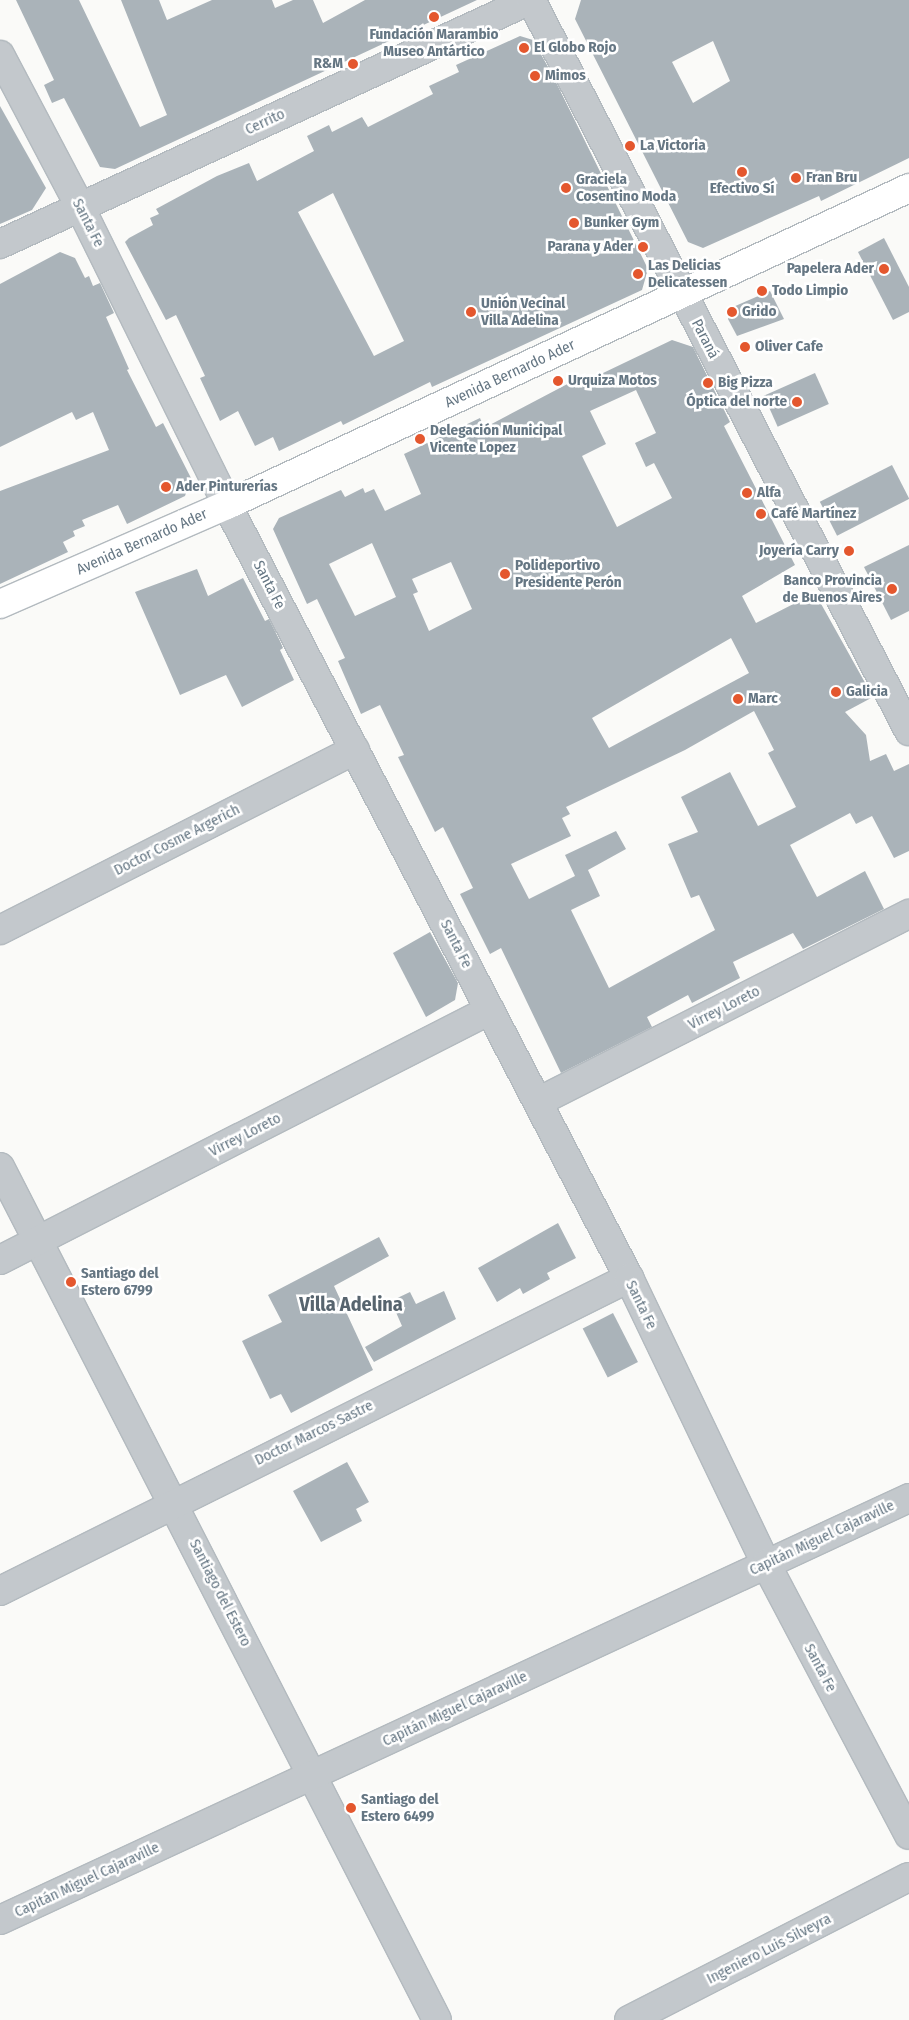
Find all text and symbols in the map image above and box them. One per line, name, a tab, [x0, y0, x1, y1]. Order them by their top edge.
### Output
marker: Fundación Marambio Museo Antártico	[428, 11, 440, 23]
place label: Fundación Marambio Museo Antártico	[369, 25, 499, 60]
place label: El Globo Rojo	[534, 39, 616, 57]
marker: El Globo Rojo	[518, 42, 530, 54]
place label: R&M	[314, 55, 343, 73]
marker: R&M	[347, 58, 359, 70]
place label: Mimos	[545, 67, 586, 85]
marker: Mimos	[529, 70, 541, 82]
street label: Cerrito	[242, 105, 288, 139]
place label: La Victoria	[640, 137, 706, 155]
marker: La Victoria	[624, 140, 636, 152]
marker: Efectivo Sí	[736, 166, 748, 178]
place label: Fran Bru	[806, 169, 857, 187]
place label: Graciela Cosentino Moda	[576, 170, 676, 205]
marker: Fran Bru	[790, 172, 802, 184]
place label: Efectivo Sí	[710, 180, 774, 198]
marker: Graciela Cosentino Moda	[560, 182, 572, 194]
street label: Santa Fe	[68, 196, 108, 250]
place label: Bunker Gym	[584, 214, 659, 232]
marker: Bunker Gym	[568, 217, 580, 229]
place label: Parana y Ader	[547, 238, 633, 256]
marker: Parana y Ader	[637, 241, 649, 253]
place label: Las Delicias Delicatessen	[648, 256, 727, 291]
place label: Papelera Ader	[787, 260, 874, 278]
marker: Papelera Ader	[878, 263, 890, 275]
marker: Las Delicias Delicatessen	[632, 268, 644, 280]
place label: Todo Limpio	[772, 282, 848, 300]
marker: Todo Limpio	[756, 285, 768, 297]
place label: Unión Vecinal Villa Adelina	[481, 294, 565, 329]
place label: Grido	[742, 303, 776, 321]
marker: Unión Vecinal Villa Adelina	[465, 306, 477, 318]
marker: Grido	[726, 306, 738, 318]
street label: Paraná	[687, 316, 723, 362]
street label: Avenida Bernardo Ader	[442, 336, 578, 412]
place label: Oliver Cafe	[755, 338, 823, 356]
marker: Oliver Cafe	[739, 341, 751, 353]
place label: Urquiza Motos	[568, 372, 657, 390]
place label: Big Pizza	[718, 374, 773, 392]
marker: Urquiza Motos	[552, 375, 564, 387]
marker: Big Pizza	[702, 377, 714, 389]
place label: Óptica del norte	[686, 393, 787, 411]
marker: Óptica del norte	[791, 396, 803, 408]
place label: Delegación Municipal Vicente Lopez	[430, 421, 562, 456]
marker: Delegación Municipal Vicente Lopez	[414, 433, 426, 445]
place label: Ader Pinturerías	[176, 478, 278, 496]
marker: Ader Pinturerías	[160, 481, 172, 493]
place label: Alfa	[757, 484, 781, 502]
marker: Alfa	[741, 487, 753, 499]
street label: Avenida Bernardo Ader	[74, 505, 210, 579]
place label: Café Martínez	[771, 505, 856, 523]
marker: Café Martínez	[755, 508, 767, 520]
place label: Joyería Carry	[759, 542, 839, 560]
marker: Joyería Carry	[843, 545, 855, 557]
place label: Polideportivo Presidente Perón	[515, 556, 622, 591]
street label: Santa Fe	[249, 558, 289, 612]
marker: Polideportivo Presidente Perón	[499, 568, 511, 580]
place label: Banco Provincia de Buenos Aires	[782, 571, 882, 606]
marker: Banco Provincia de Buenos Aires	[886, 583, 898, 595]
place label: Galicia	[846, 683, 888, 701]
marker: Galicia	[830, 686, 842, 698]
place label: Marc	[748, 690, 778, 708]
marker: Marc	[732, 693, 744, 705]
street label: Doctor Cosme Argerich	[111, 800, 243, 880]
street label: Santa Fe	[436, 917, 476, 971]
street label: Virrey Loreto	[685, 982, 763, 1034]
street label: Virrey Loreto	[206, 1109, 284, 1161]
place label: Santiago del Estero 6799	[81, 1264, 159, 1299]
marker: Santiago del Estero 6799	[65, 1276, 77, 1288]
street label: Santa Fe	[622, 1278, 660, 1332]
district label: Villa Adelina	[299, 1292, 403, 1316]
street label: Doctor Marcos Sastre	[252, 1397, 376, 1469]
street label: Capitán Miguel Cajaraville	[747, 1497, 897, 1579]
street label: Santiago del Estero	[185, 1536, 255, 1650]
street label: Santa Fe	[800, 1641, 840, 1695]
street label: Capitán Miguel Cajaraville	[380, 1668, 530, 1750]
place label: Santiago del Estero 6499	[361, 1790, 439, 1825]
marker: Santiago del Estero 6499	[345, 1802, 357, 1814]
street label: Capitán Miguel Cajaraville	[12, 1839, 162, 1921]
street label: Ingeniero Luis Silveyra	[704, 1910, 834, 1988]

